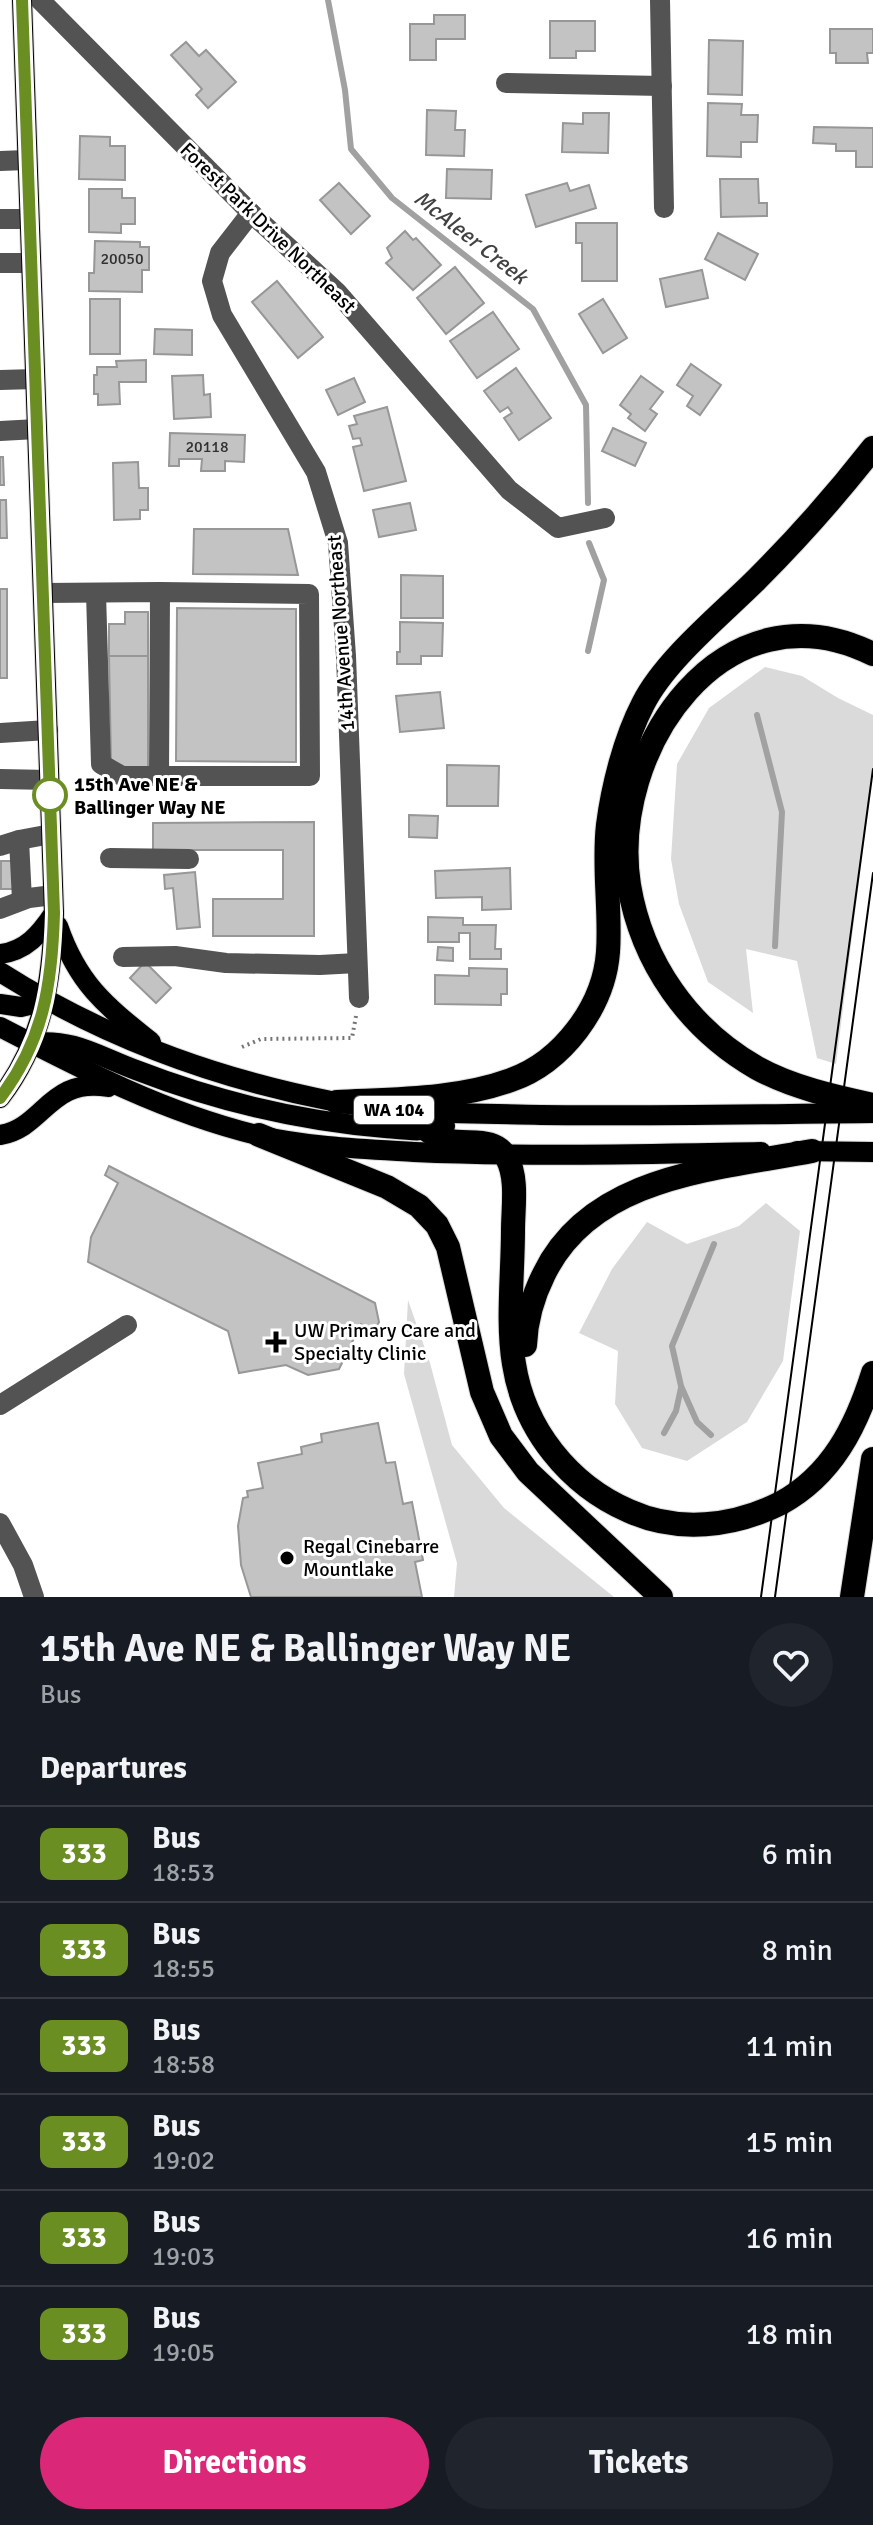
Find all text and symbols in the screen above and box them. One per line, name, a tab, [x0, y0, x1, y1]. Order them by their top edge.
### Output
street label: Forest Park Drive Northeast	[175, 137, 361, 319]
water label: McAleer Creek	[409, 184, 535, 291]
house number: 20050	[100, 249, 144, 269]
house number: 20118	[185, 437, 229, 457]
street label: 14th Avenue Northeast	[322, 534, 360, 732]
place label: 15th Ave NE & Ballinger Way NE	[74, 772, 226, 820]
marker: 15th Ave NE & Ballinger Way NE	[33, 778, 67, 812]
road number: WA 104	[354, 1096, 434, 1124]
place label: UW Primary Care and Specialty Clinic	[294, 1318, 476, 1366]
marker: UW Primary Care and Specialty Clinic	[265, 1331, 287, 1353]
place label: Regal Cinebarre Mountlake	[303, 1534, 439, 1582]
marker: Regal Cinebarre Mountlake	[278, 1549, 296, 1567]
button: heart	[749, 1623, 833, 1707]
text: 15th Ave NE & Ballinger Way NE	[40, 1625, 571, 1672]
text: Bus	[40, 1679, 81, 1711]
text: Departures	[40, 1750, 187, 1787]
text: Bus	[152, 1820, 200, 1857]
text: 6 min	[762, 1836, 833, 1873]
text: 333	[61, 1837, 107, 1871]
text: 18:53	[152, 1857, 215, 1889]
text: Bus	[152, 1916, 200, 1953]
text: 8 min	[762, 1932, 833, 1969]
text: 333	[61, 1933, 107, 1967]
text: 18:55	[152, 1953, 215, 1985]
text: Bus	[152, 2012, 200, 2049]
text: 11 min	[746, 2028, 833, 2065]
text: 333	[61, 2029, 107, 2063]
text: 18:58	[152, 2049, 215, 2081]
text: Bus	[152, 2108, 200, 2145]
text: 15 min	[746, 2124, 833, 2161]
text: 333	[61, 2125, 107, 2159]
text: 19:02	[152, 2145, 215, 2177]
text: Bus	[152, 2204, 200, 2241]
text: 16 min	[746, 2220, 833, 2257]
text: 333	[61, 2221, 107, 2255]
text: 19:03	[152, 2241, 215, 2273]
text: Bus	[152, 2300, 200, 2337]
text: 18 min	[746, 2316, 833, 2353]
text: 333	[61, 2317, 107, 2351]
text: 19:05	[152, 2337, 215, 2369]
button: Directions	[40, 2417, 429, 2509]
button: Tickets	[445, 2417, 833, 2509]

